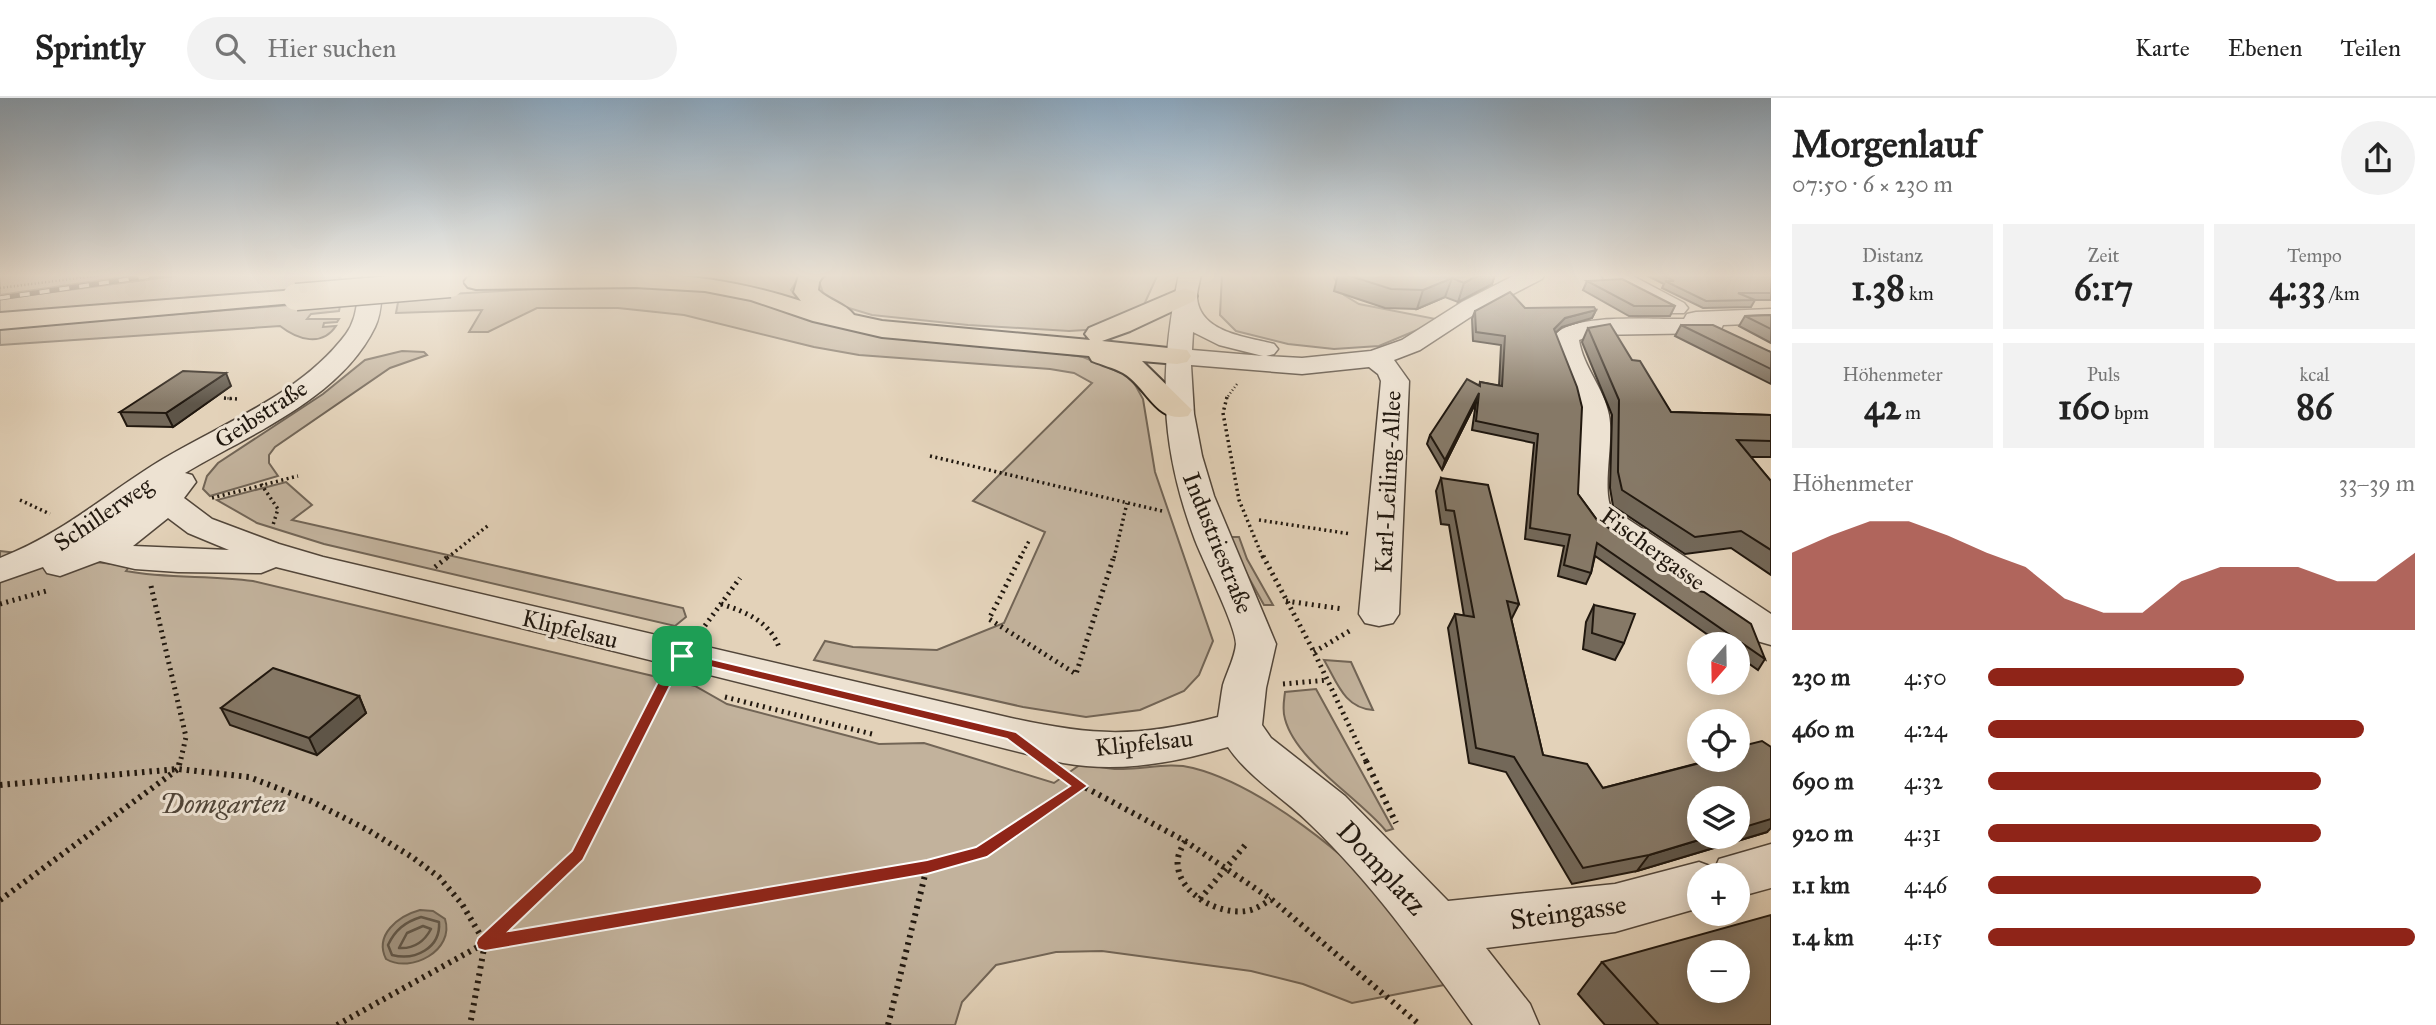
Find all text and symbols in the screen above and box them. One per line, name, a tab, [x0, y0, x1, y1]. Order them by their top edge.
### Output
search box	[187, 17, 677, 80]
text: Sprintly	[35, 28, 145, 68]
icon: search	[211, 29, 249, 67]
text: Hier suchen	[267, 32, 396, 64]
text: Karte	[2135, 33, 2190, 63]
text: Ebenen	[2228, 33, 2303, 63]
text: Teilen	[2341, 33, 2401, 63]
text: Morgenlauf	[1792, 121, 1978, 167]
button: share	[2341, 121, 2415, 195]
text: 07:50 · 6 × 230 m	[1792, 170, 1953, 198]
text: Distanz	[1862, 244, 1923, 267]
text: Zeit	[2088, 244, 2119, 267]
text: Tempo	[2287, 244, 2342, 267]
text: 1.38	[1851, 267, 1905, 310]
text: 6:17	[2074, 267, 2133, 310]
text: 4:33	[2269, 267, 2326, 310]
text: km	[1905, 282, 1934, 305]
text: /km	[2326, 282, 2360, 305]
text: Höhenmeter	[1842, 363, 1943, 386]
text: Puls	[2087, 363, 2120, 386]
text: kcal	[2300, 363, 2329, 386]
street label: Geibstraße	[209, 373, 313, 455]
text: 42	[1864, 386, 1901, 429]
text: 160	[2058, 386, 2110, 429]
text: 86	[2296, 386, 2333, 429]
street label: Karl-Leiling-Allee	[1368, 390, 1408, 574]
text: m	[1901, 401, 1921, 424]
text: bpm	[2110, 401, 2149, 424]
street label: Industriestraße	[1176, 468, 1260, 618]
text: Höhenmeter	[1792, 469, 1913, 497]
text: 33–39 m	[2339, 469, 2415, 497]
street label: Schillerweg	[48, 470, 159, 558]
street label: Fischergasse	[1595, 501, 1711, 597]
street label: Klipfelsau	[519, 603, 621, 655]
pin	[652, 626, 712, 686]
north arrow	[1687, 632, 1750, 695]
map controls	[1687, 632, 1750, 1003]
icon: arrive	[663, 637, 701, 675]
text: 230 m	[1792, 663, 1850, 691]
text: 4:50	[1904, 663, 1947, 691]
button: locate	[1687, 709, 1750, 772]
text: 460 m	[1792, 715, 1854, 743]
text: 4:24	[1904, 715, 1947, 743]
street label: Klipfelsau	[1094, 723, 1195, 763]
text: 690 m	[1792, 767, 1854, 795]
text: 4:32	[1904, 767, 1943, 795]
park label: Domgarten	[160, 786, 287, 821]
button: layers	[1687, 786, 1750, 849]
street label: Domplatz	[1330, 814, 1434, 922]
text: 920 m	[1792, 819, 1853, 847]
text: 4:31	[1904, 819, 1941, 847]
button: +	[1687, 863, 1750, 926]
text: 1.1 km	[1792, 871, 1850, 899]
text: 4:46	[1904, 871, 1947, 899]
street label: Steingasse	[1507, 886, 1629, 938]
text: 1.4 km	[1792, 923, 1854, 951]
text: 4:15	[1904, 923, 1942, 951]
button: −	[1687, 940, 1750, 1003]

